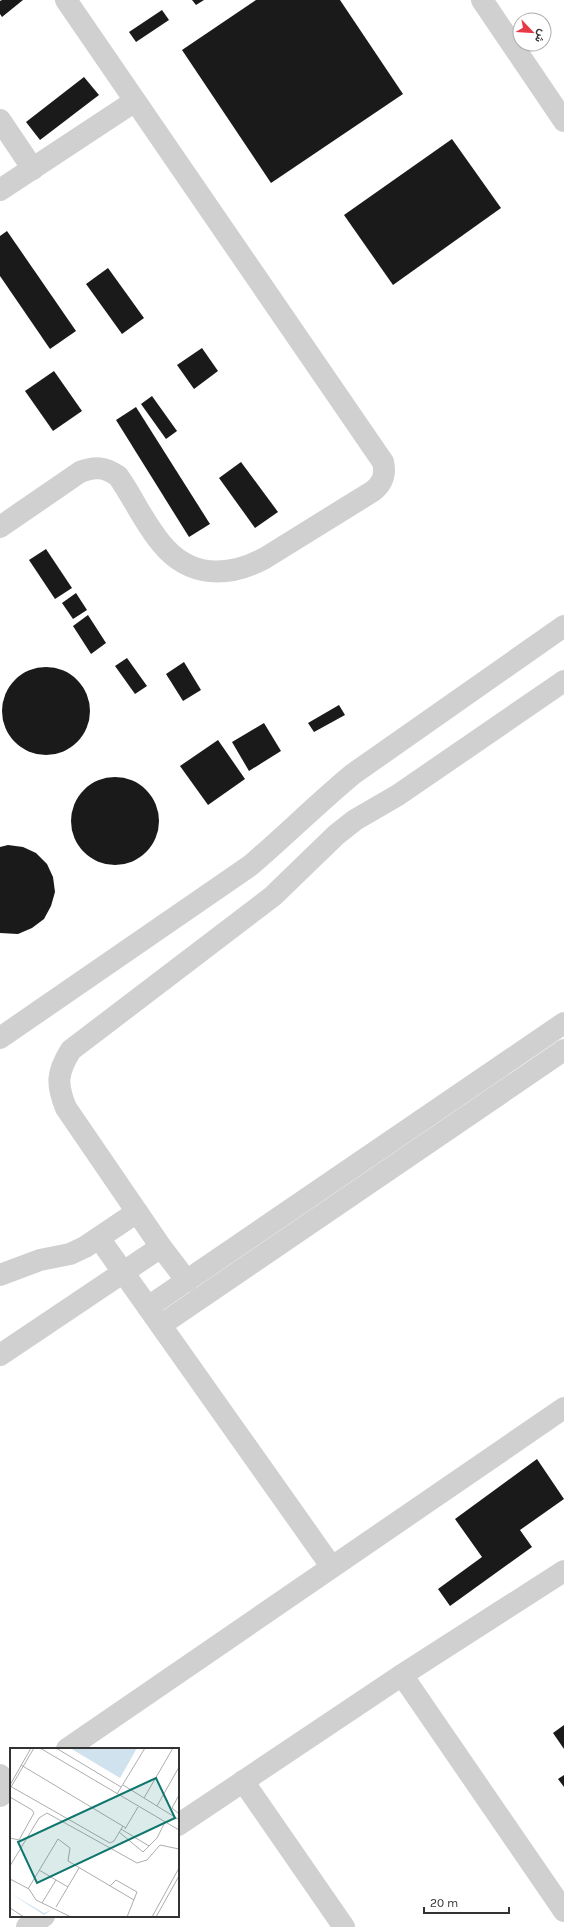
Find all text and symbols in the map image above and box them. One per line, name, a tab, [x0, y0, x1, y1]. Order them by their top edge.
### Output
north arrow	[512, 12, 552, 52]
text: ش	[532, 27, 549, 45]
inset map	[10, 1748, 179, 1917]
scale bar	[424, 1889, 509, 1915]
text: 20 m	[430, 1896, 458, 1910]

